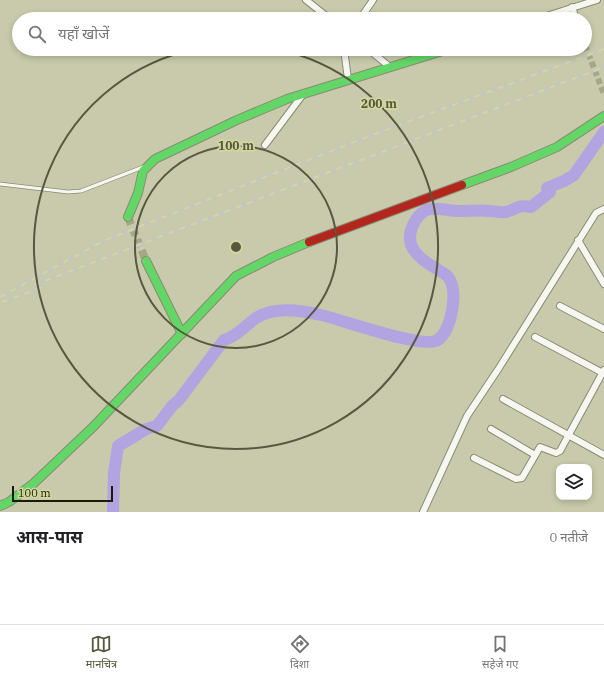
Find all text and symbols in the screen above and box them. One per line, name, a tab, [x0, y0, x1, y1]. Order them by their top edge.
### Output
search box	[12, 12, 592, 56]
icon: search	[26, 23, 48, 45]
text: यहाँ खोजें	[58, 24, 109, 43]
text: 200 m	[361, 96, 397, 111]
text: 100 m	[218, 138, 254, 153]
centre of rings	[229, 240, 243, 254]
map controls	[556, 464, 592, 500]
button: layers	[556, 464, 592, 500]
scale bar	[12, 484, 113, 503]
text: 100 m	[18, 486, 51, 500]
text: आस-पास	[16, 526, 83, 548]
text: 0 नतीजे	[550, 529, 588, 546]
tab: मानचित्र	[86, 633, 117, 672]
tab: दिशा	[289, 633, 311, 672]
tab: सहेजे गए	[482, 633, 518, 672]

